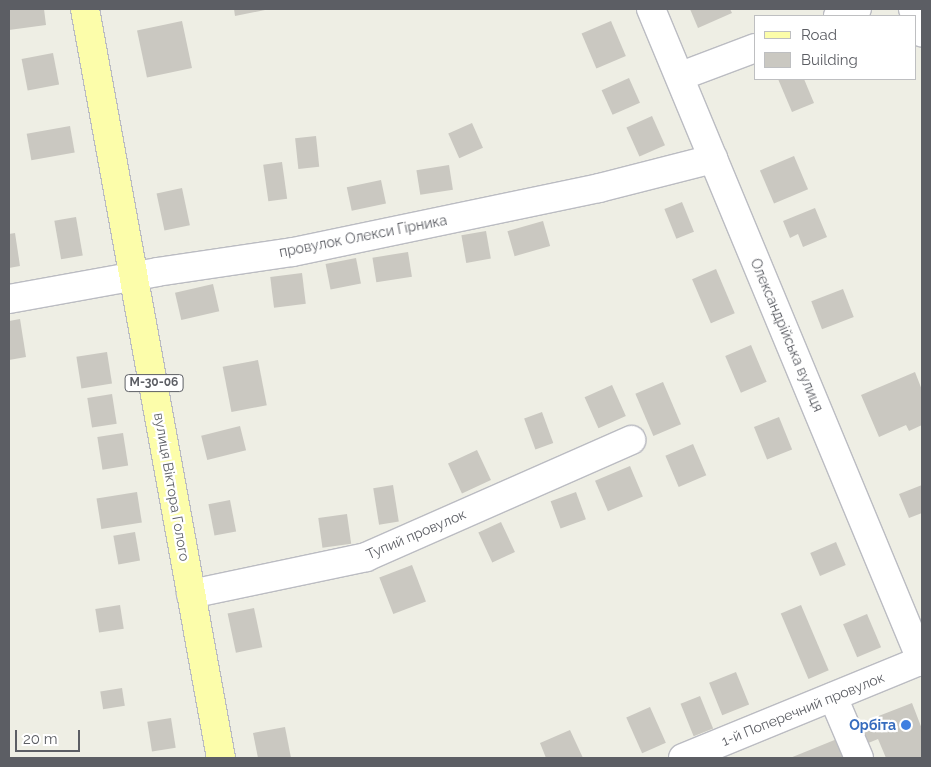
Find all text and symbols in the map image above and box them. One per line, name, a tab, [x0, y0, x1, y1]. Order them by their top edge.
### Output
legend	[754, 15, 916, 80]
text: Road	[801, 26, 837, 44]
text: Building	[801, 51, 858, 69]
street label: провулок Олекси Гірника	[278, 211, 448, 261]
street label: Олександрійська вулиця	[747, 256, 827, 414]
road number: М-30-06	[124, 373, 184, 392]
street label: вулиця Віктора Голого	[151, 411, 193, 563]
street label: Тупий провулок	[364, 505, 468, 563]
street label: 1-й Поперечний провулок	[719, 669, 887, 749]
place label: Орбіта	[849, 717, 896, 733]
marker: Орбіта	[900, 719, 912, 731]
scale bar	[18, 720, 82, 752]
text: 20 m	[23, 730, 58, 748]

